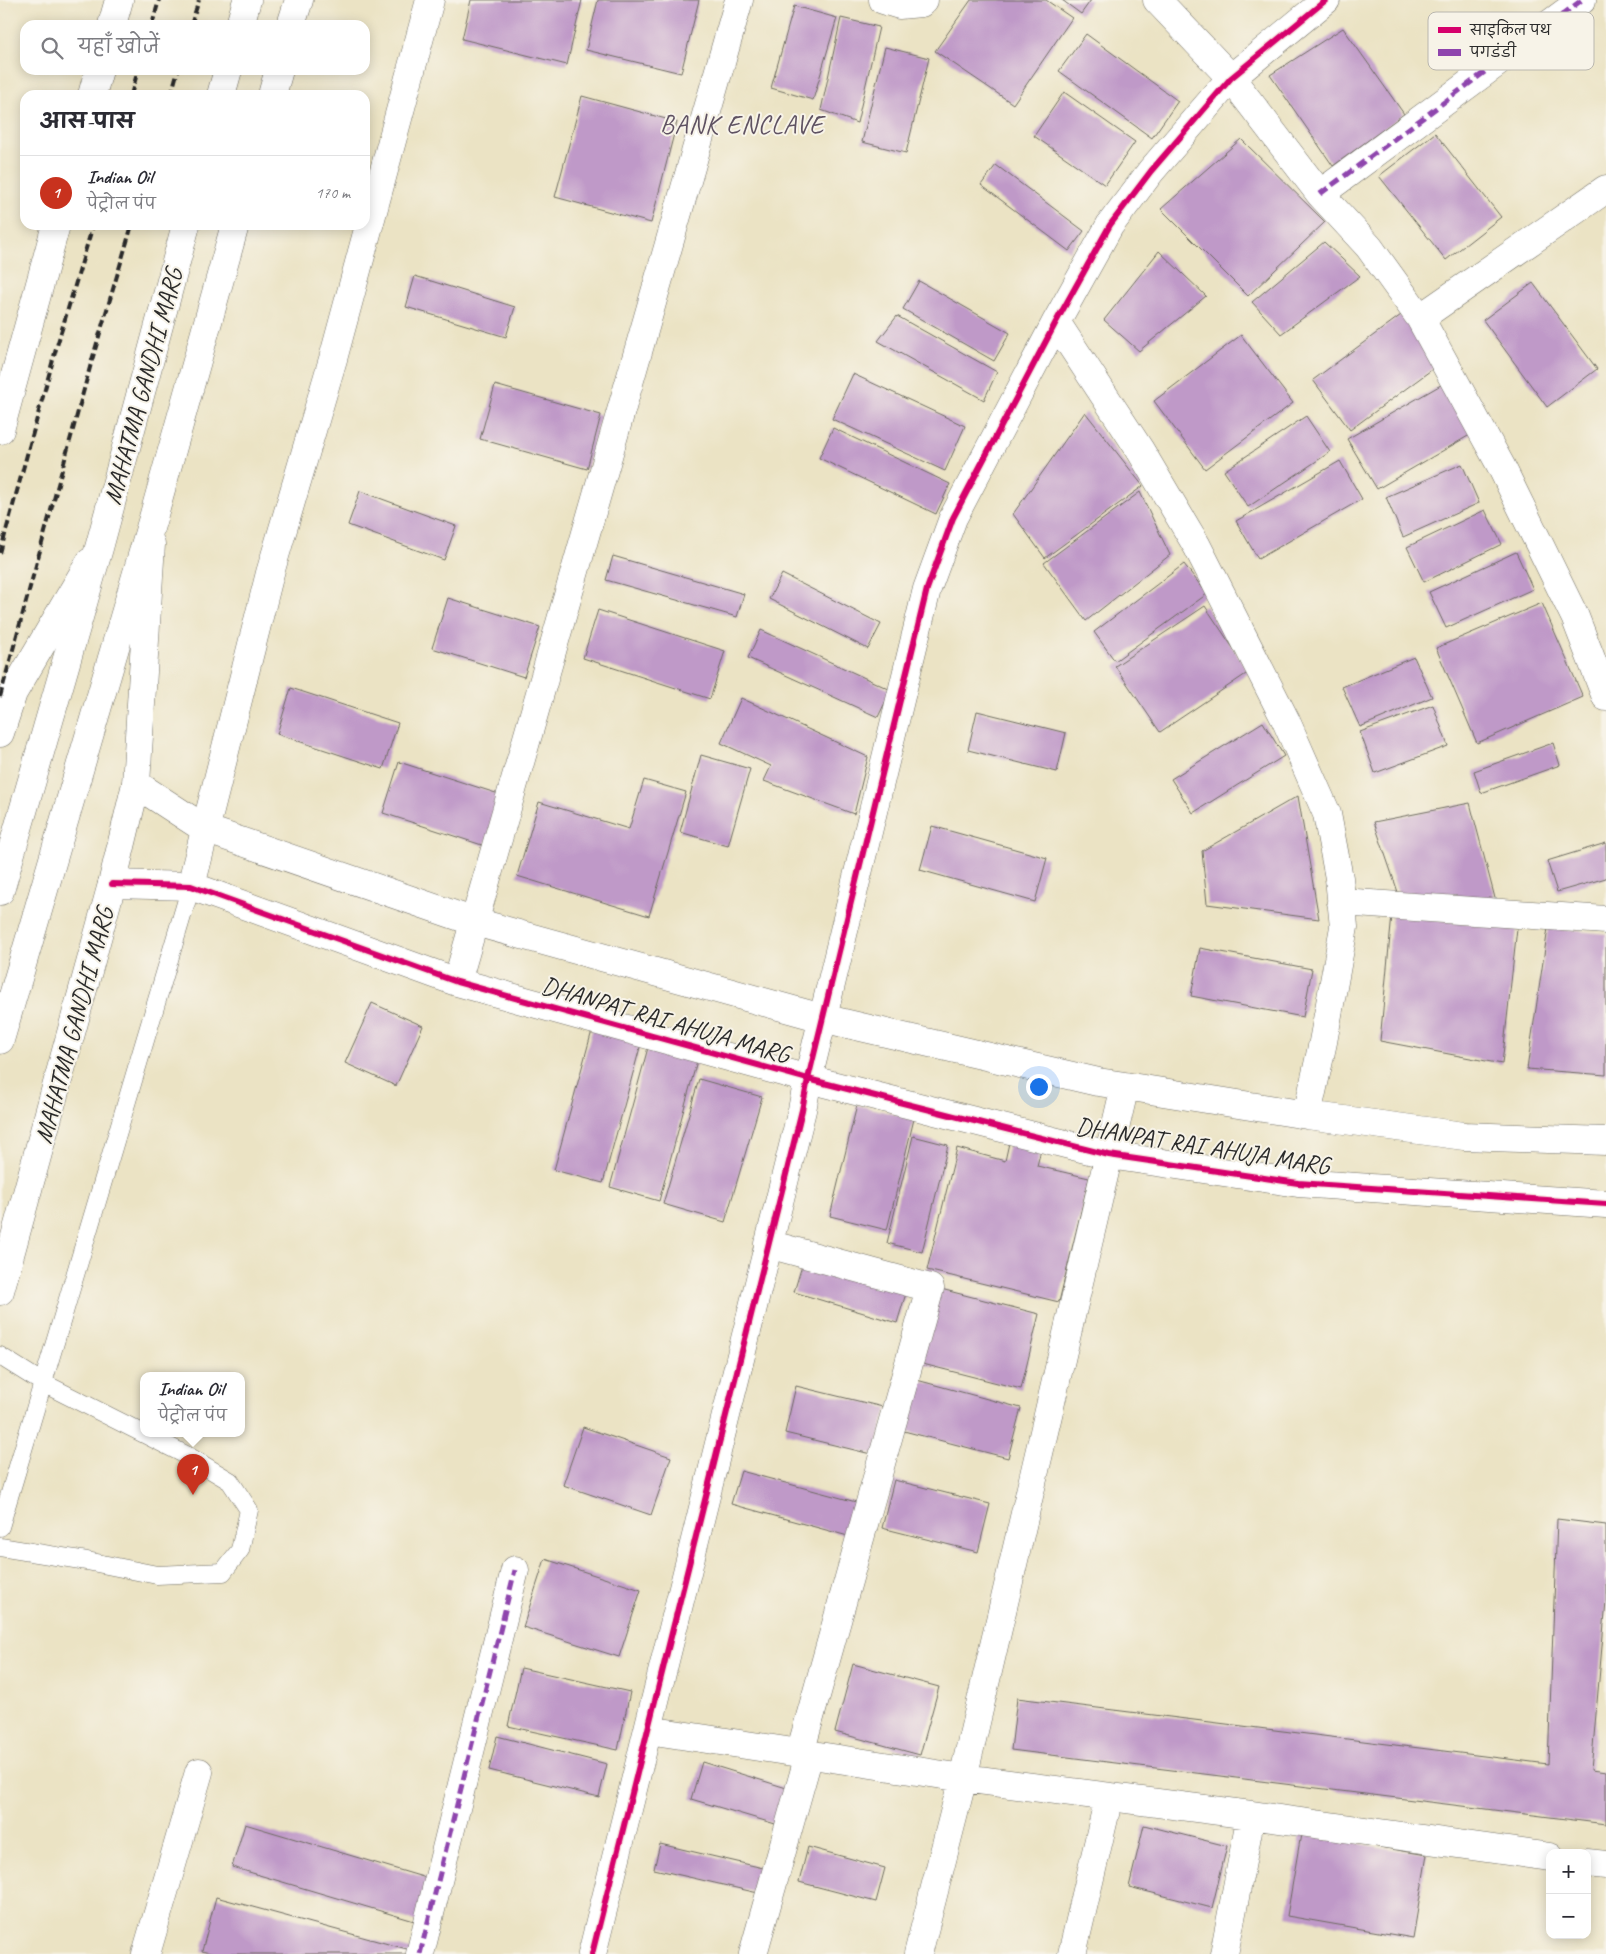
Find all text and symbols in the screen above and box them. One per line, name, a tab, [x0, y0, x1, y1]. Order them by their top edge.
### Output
legend	[1428, 12, 1594, 70]
text: साइकिल पथ	[1469, 19, 1552, 39]
search box	[20, 20, 370, 75]
icon: search	[38, 34, 66, 62]
text: यहाँ खोजें	[78, 35, 159, 59]
text: पगडंडी	[1469, 41, 1517, 61]
text: आस-पास	[40, 108, 134, 134]
district label: BANK ENCLAVE	[660, 108, 826, 141]
text: Indian Oil	[87, 165, 152, 189]
text: 1	[52, 183, 60, 203]
text: 170 m	[316, 183, 350, 203]
text: पेट्रोल पंप	[87, 194, 156, 214]
street label: MAHATMA GANDHI MARG	[96, 262, 191, 508]
street label: MAHATMA GANDHI MARG	[27, 901, 122, 1147]
street label: DHANPAT RAI AHUJA MARG	[538, 969, 796, 1071]
your location	[1026, 1074, 1052, 1100]
street label: DHANPAT RAI AHUJA MARG	[1074, 1110, 1334, 1182]
popup	[140, 1372, 245, 1437]
text: Indian Oil	[158, 1377, 224, 1401]
text: पेट्रोल पंप	[158, 1406, 227, 1426]
pin: 1	[177, 1454, 209, 1495]
map controls	[1546, 1849, 1591, 1939]
button: +	[1546, 1849, 1591, 1894]
button: −	[1546, 1894, 1591, 1939]

